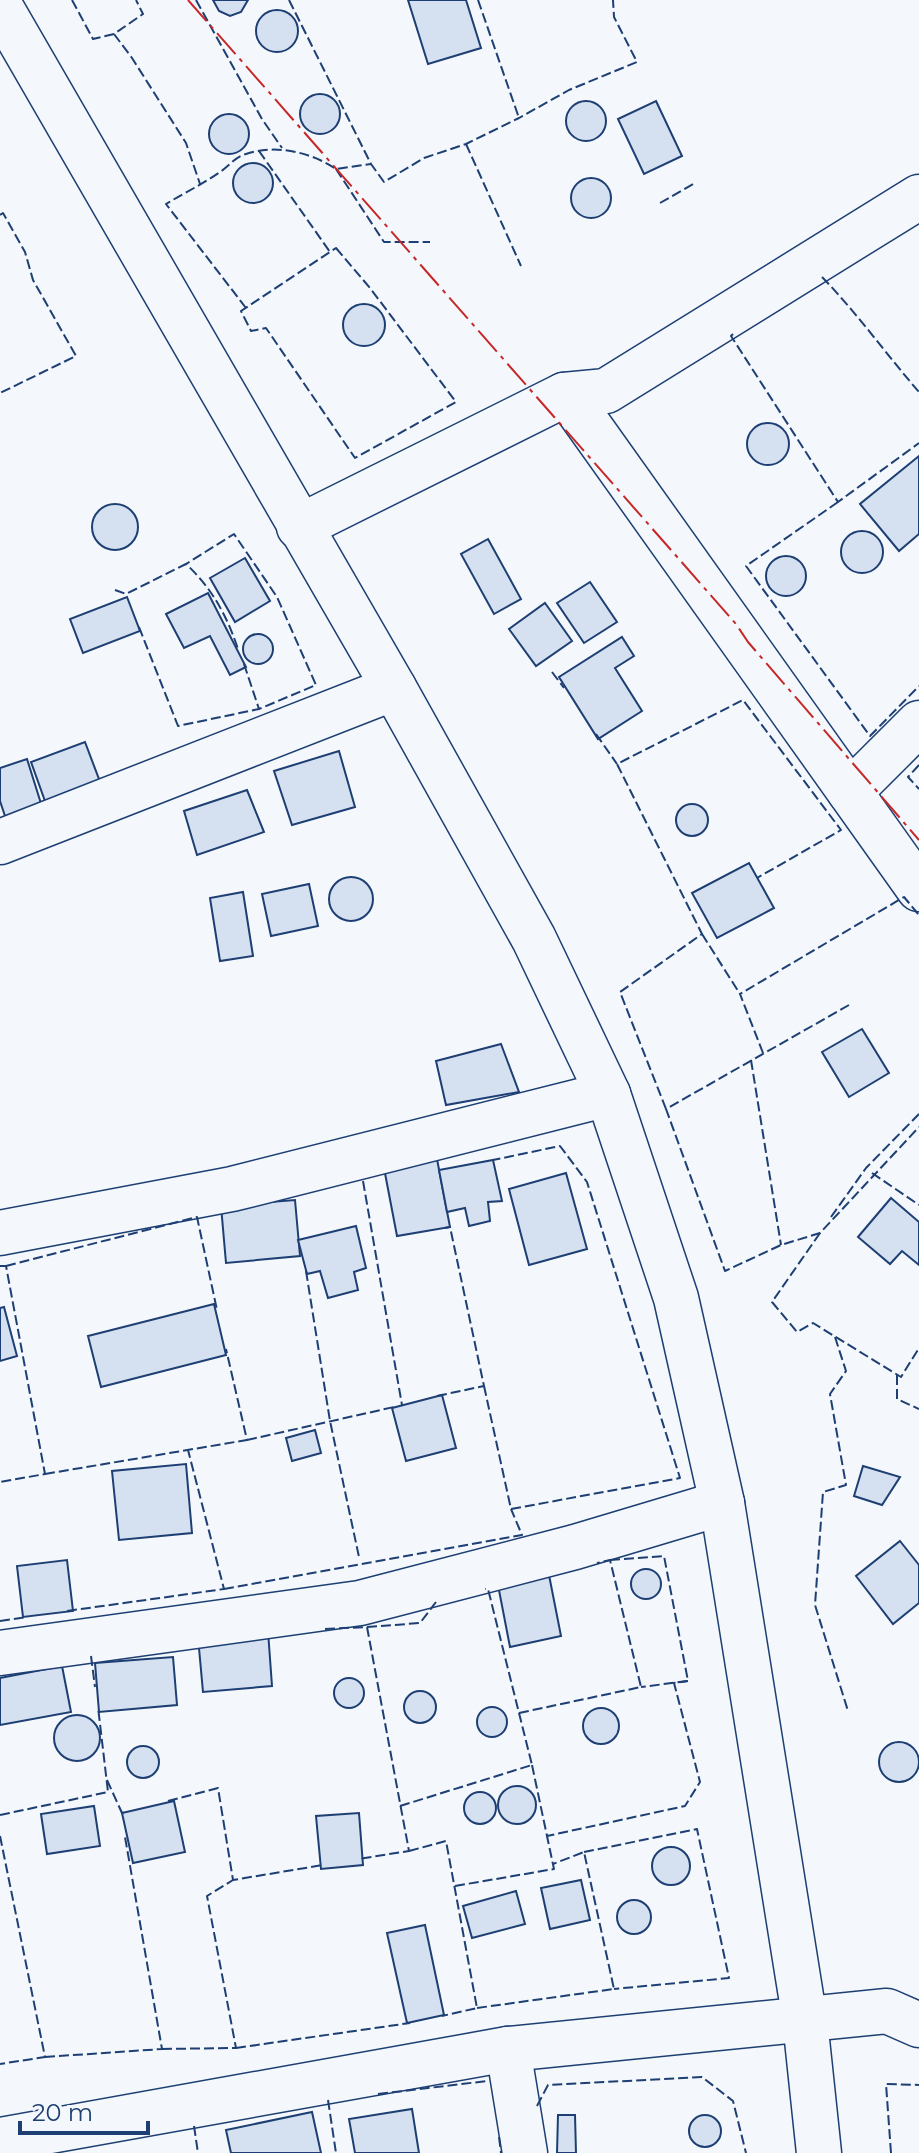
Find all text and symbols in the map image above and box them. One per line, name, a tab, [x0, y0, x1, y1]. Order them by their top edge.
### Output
scale bar	[20, 2085, 148, 2135]
text: 20 m	[32, 2098, 93, 2127]

